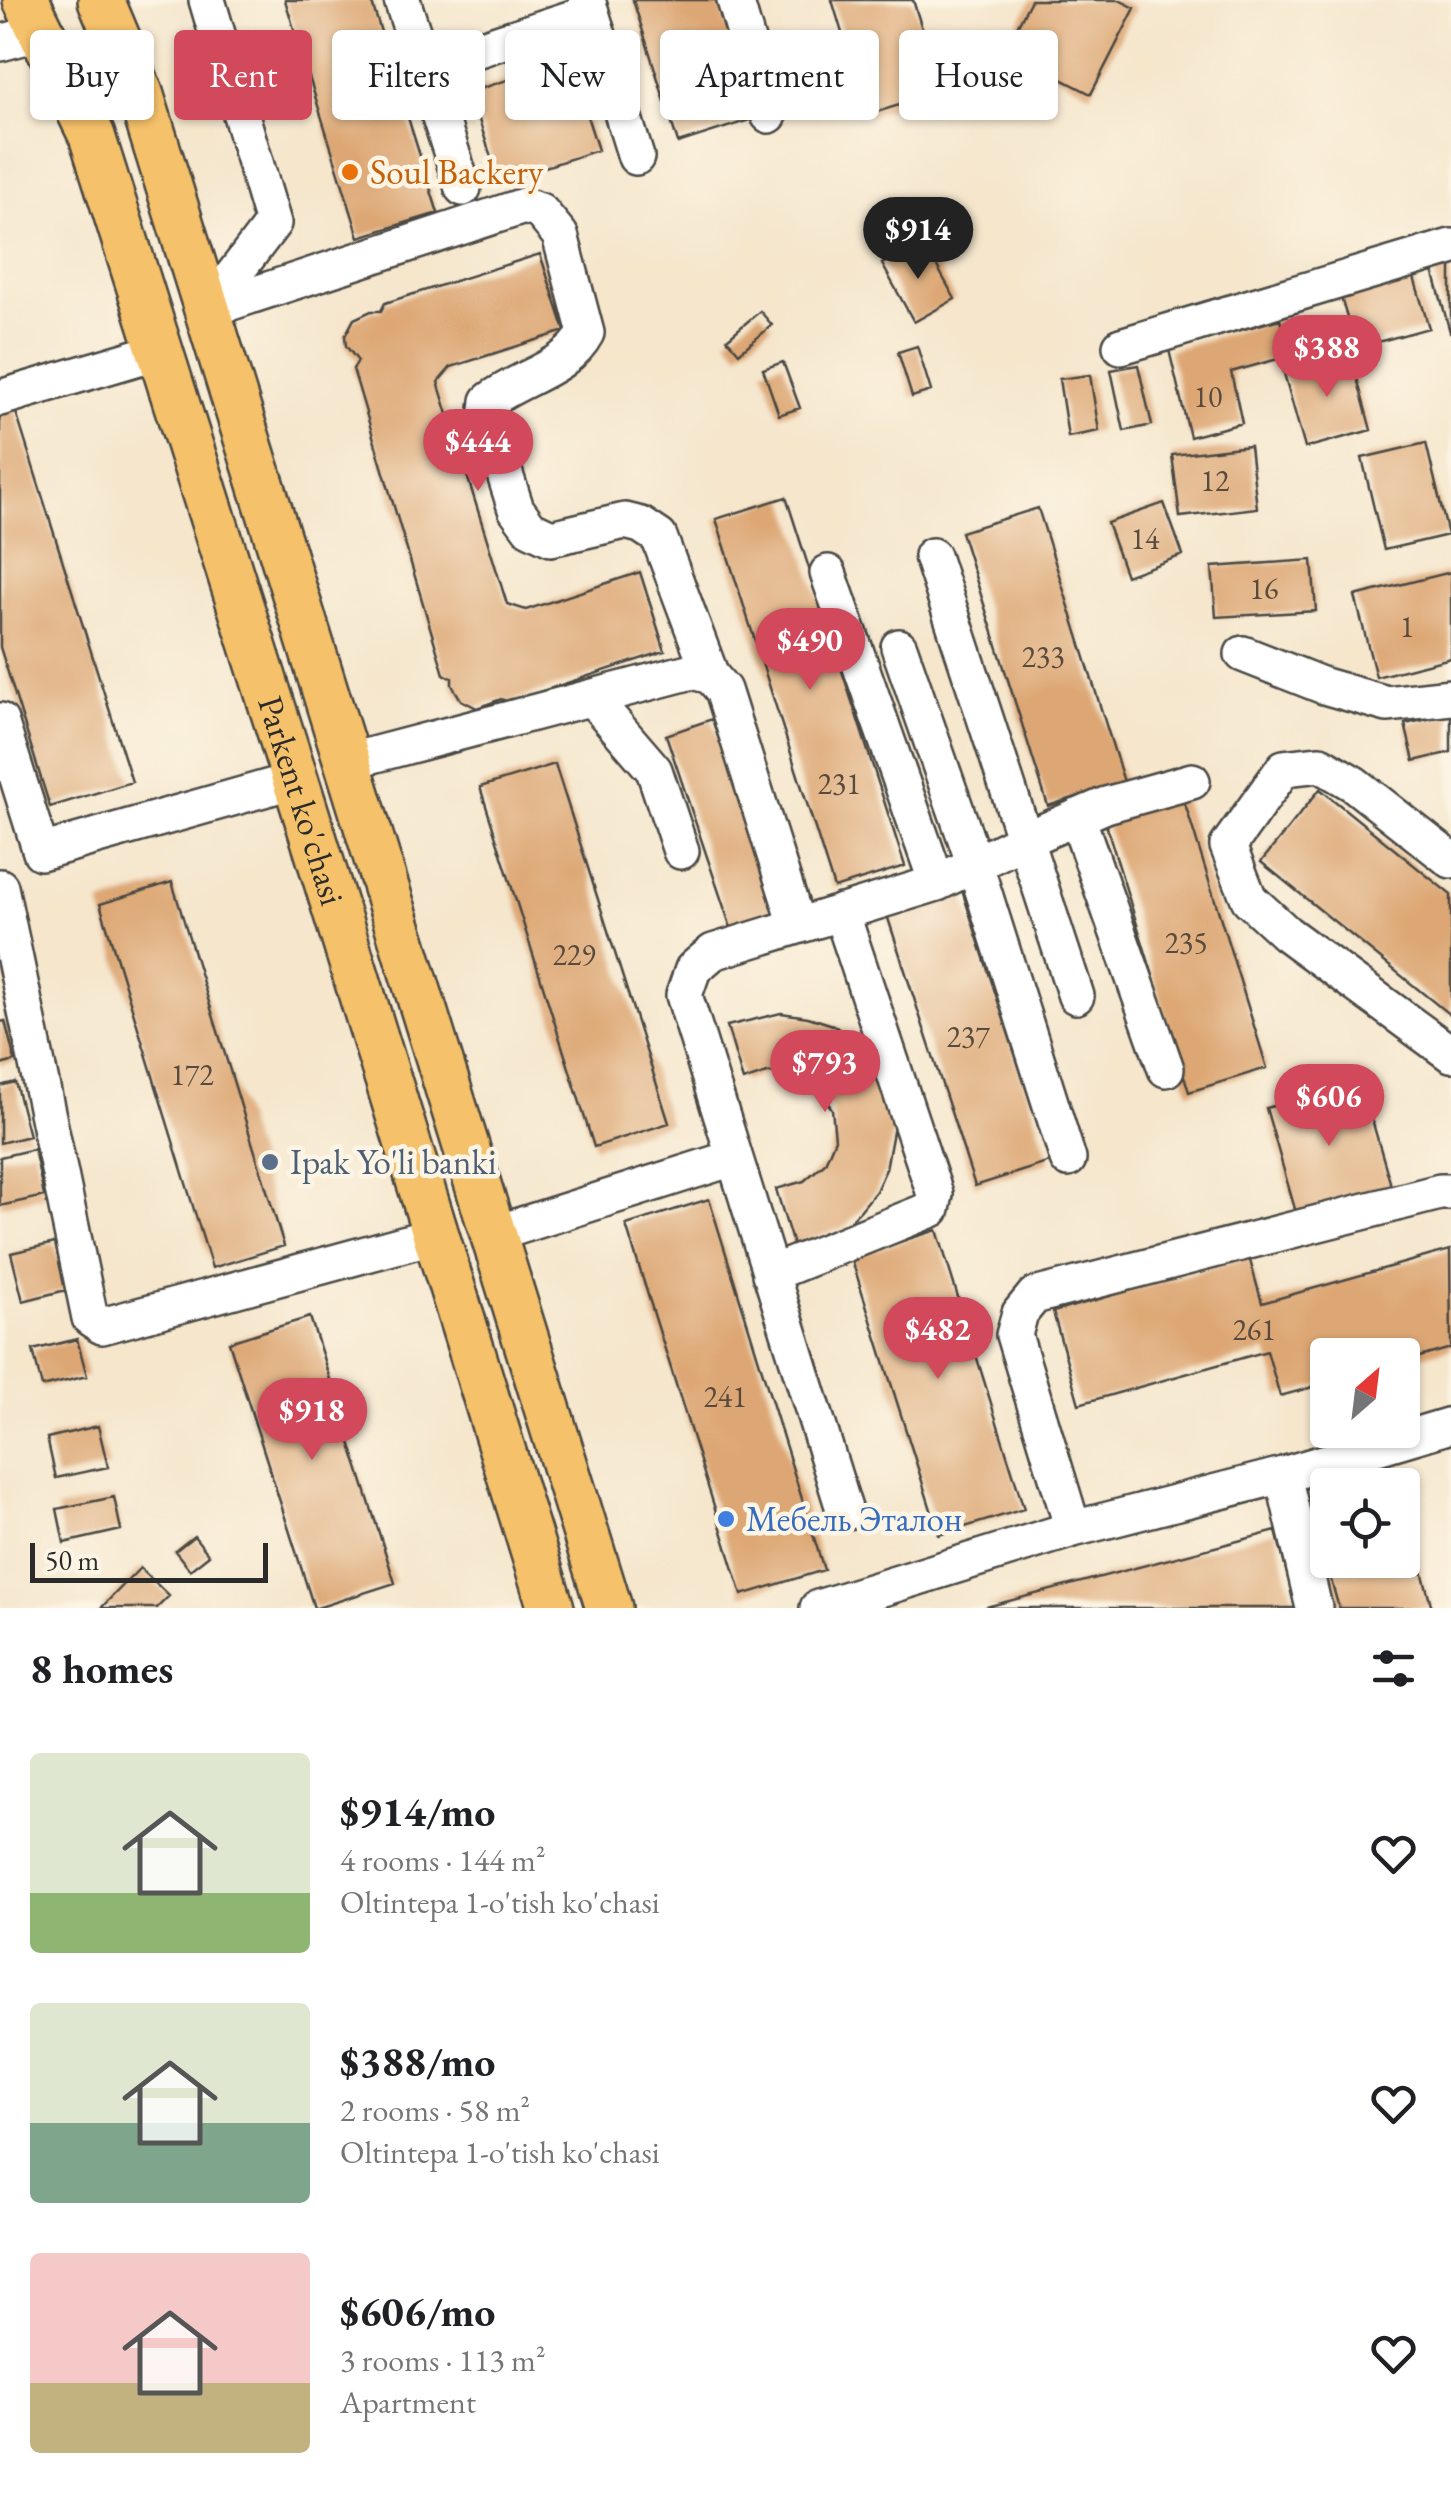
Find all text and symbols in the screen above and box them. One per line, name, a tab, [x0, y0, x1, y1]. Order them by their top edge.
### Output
chip: Buy	[30, 30, 154, 120]
chip: Rent	[174, 30, 312, 120]
chip: Filters	[332, 30, 485, 120]
chip: New	[505, 30, 640, 120]
chip: Apartment	[660, 30, 879, 120]
chip: House	[899, 30, 1058, 120]
place label: Soul Backery	[370, 149, 544, 194]
marker: Soul Backery	[339, 161, 361, 183]
pin: $914	[859, 197, 977, 282]
text: $914	[885, 208, 951, 250]
pin: $388	[1268, 315, 1386, 400]
text: $388	[1294, 326, 1360, 368]
house number: 10	[1194, 377, 1222, 416]
pin: $444	[419, 409, 537, 494]
text: $444	[445, 420, 511, 462]
house number: 12	[1201, 461, 1230, 500]
house number: 14	[1131, 519, 1160, 558]
house number: 16	[1250, 569, 1278, 608]
house number: 1	[1400, 607, 1414, 646]
pin: $490	[751, 608, 869, 693]
text: $490	[777, 619, 843, 661]
house number: 233	[1021, 637, 1065, 676]
street label: Parkent ko'chasi	[248, 690, 356, 911]
house number: 231	[817, 764, 861, 803]
house number: 235	[1164, 923, 1208, 962]
house number: 229	[552, 935, 596, 974]
house number: 237	[946, 1017, 990, 1056]
pin: $793	[766, 1030, 884, 1115]
text: $793	[792, 1041, 858, 1083]
house number: 172	[170, 1055, 214, 1094]
pin: $606	[1270, 1064, 1388, 1149]
text: $606	[1296, 1075, 1362, 1117]
place label: Ipak Yo'li banki	[290, 1139, 497, 1184]
marker: Ipak Yo'li banki	[259, 1151, 281, 1173]
pin: $482	[879, 1297, 997, 1382]
text: $482	[905, 1308, 971, 1350]
house number: 261	[1232, 1310, 1276, 1349]
north arrow	[1310, 1338, 1420, 1448]
map controls	[1310, 1338, 1420, 1578]
house number: 241	[703, 1377, 747, 1416]
pin: $918	[253, 1378, 371, 1463]
text: $918	[279, 1389, 345, 1431]
button: locate	[1310, 1468, 1420, 1578]
place label: Мебель Эталон	[746, 1496, 962, 1541]
marker: Мебель Эталон	[715, 1508, 737, 1530]
scale bar	[30, 1538, 268, 1582]
text: 50 m	[45, 1542, 99, 1578]
text: 8 homes	[30, 1641, 173, 1696]
icon: filters	[1366, 1641, 1421, 1696]
text: $914/mo	[340, 1784, 496, 1839]
icon: home	[110, 1793, 230, 1913]
icon: heart	[1366, 1826, 1421, 1881]
text: 4 rooms · 144 m²	[340, 1839, 546, 1881]
text: Oltintepa 1-o'tish ko'chasi	[340, 1881, 660, 1923]
text: $388/mo	[340, 2034, 496, 2089]
icon: home	[110, 2043, 230, 2163]
icon: heart	[1366, 2076, 1421, 2131]
text: 2 rooms · 58 m²	[340, 2089, 530, 2131]
text: Oltintepa 1-o'tish ko'chasi	[340, 2131, 660, 2173]
text: $606/mo	[340, 2284, 496, 2339]
icon: home	[110, 2293, 230, 2413]
icon: heart	[1366, 2326, 1421, 2381]
text: 3 rooms · 113 m²	[340, 2339, 546, 2381]
text: Apartment	[340, 2381, 476, 2423]

